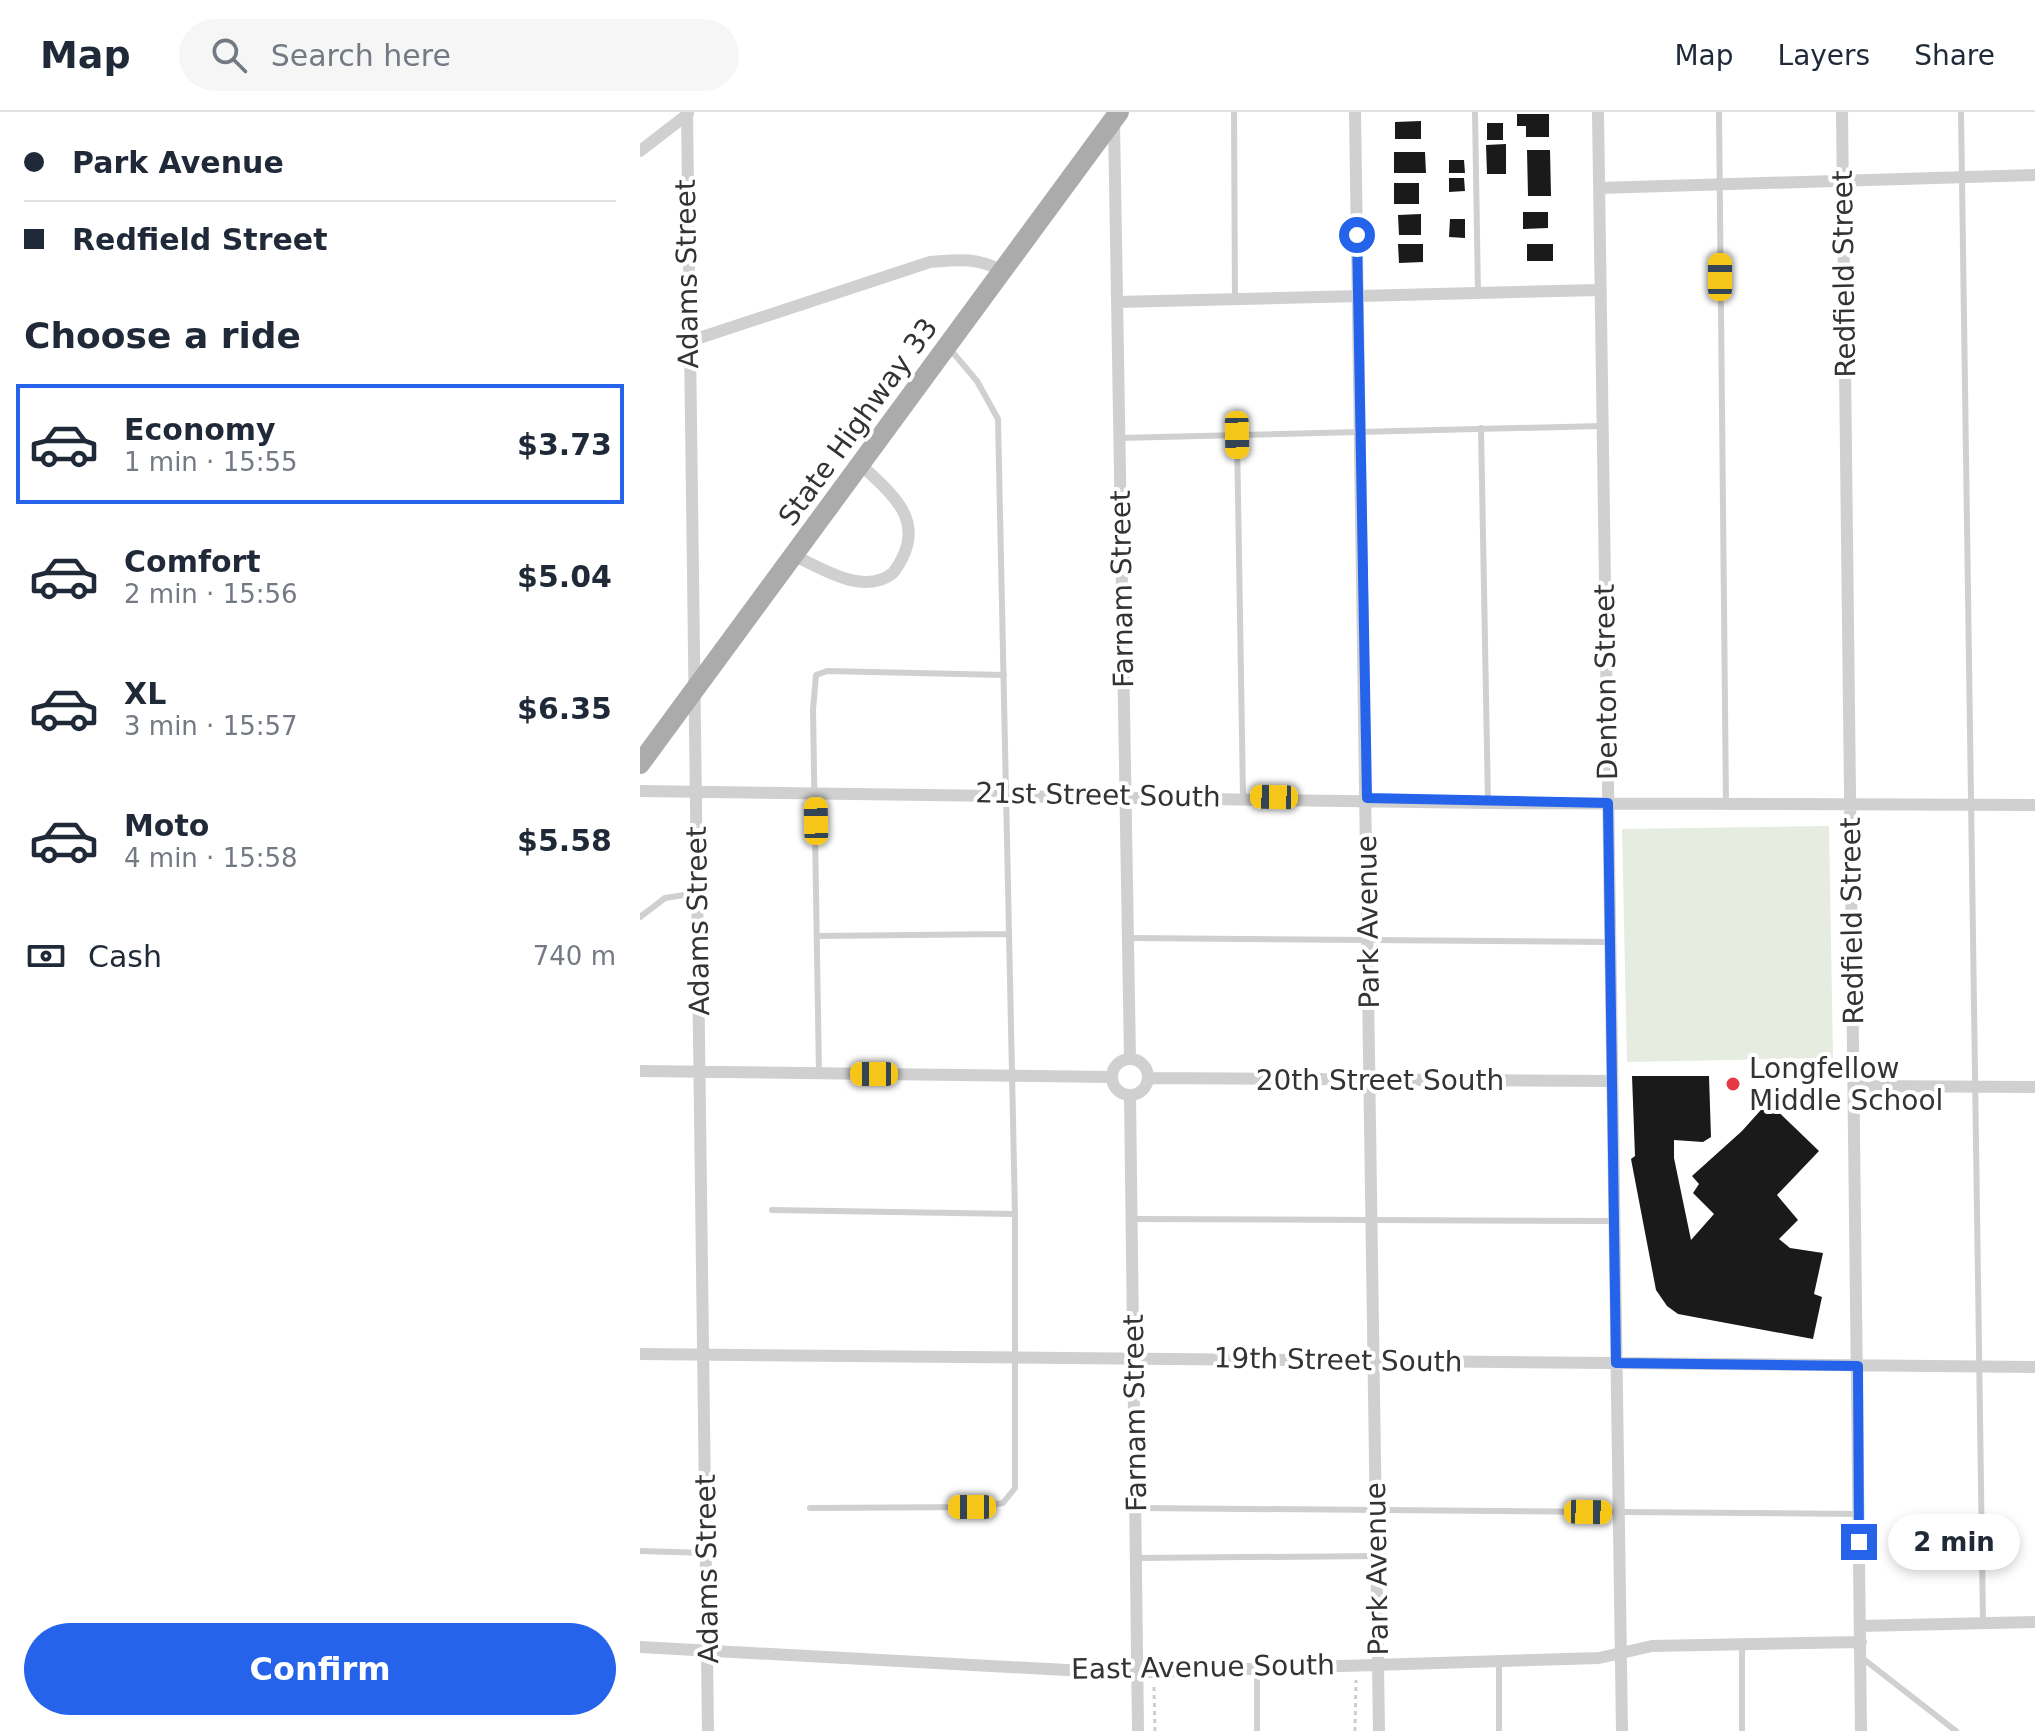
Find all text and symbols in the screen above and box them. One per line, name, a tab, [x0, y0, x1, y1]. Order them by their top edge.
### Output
search box	[179, 19, 739, 91]
text: Map	[40, 33, 131, 77]
icon: search	[207, 33, 251, 77]
text: Search here	[271, 38, 451, 73]
text: Map	[1674, 39, 1734, 72]
text: Layers	[1778, 39, 1870, 72]
text: Share	[1914, 39, 1995, 72]
text: Park Avenue	[72, 145, 284, 180]
street label: Redfield Street	[1826, 170, 1862, 378]
street label: Adams Street	[669, 179, 705, 369]
route start	[1339, 217, 1375, 253]
text: Redfield Street	[72, 222, 327, 257]
car	[1708, 253, 1732, 301]
street label: State Highway 33	[772, 312, 944, 532]
text: Choose a ride	[24, 315, 301, 356]
icon: car	[28, 408, 100, 480]
car	[1225, 411, 1249, 459]
text: Economy	[124, 412, 276, 447]
text: $3.73	[517, 427, 612, 462]
text: 1 min · 15:55	[124, 447, 298, 477]
street label: Farnam Street	[1104, 490, 1140, 688]
icon: car	[28, 540, 100, 612]
text: Comfort	[124, 544, 261, 579]
text: $5.04	[517, 559, 612, 594]
text: 2 min · 15:56	[124, 579, 298, 609]
street label: Denton Street	[1588, 584, 1624, 780]
icon: car	[28, 672, 100, 744]
text: XL	[124, 676, 166, 711]
text: $6.35	[517, 691, 612, 726]
text: 3 min · 15:57	[124, 711, 298, 741]
street label: 21st Street South	[975, 776, 1221, 814]
car	[1250, 785, 1298, 809]
car	[804, 797, 828, 845]
icon: car	[28, 804, 100, 876]
text: Moto	[124, 808, 209, 843]
street label: Redfield Street	[1834, 817, 1870, 1025]
text: $5.58	[517, 823, 612, 858]
street label: Adams Street	[680, 826, 716, 1016]
street label: Park Avenue	[1350, 835, 1386, 1009]
text: 4 min · 15:58	[124, 843, 298, 873]
icon: cash	[24, 934, 68, 978]
text: Cash	[88, 939, 162, 974]
text: 740 m	[533, 941, 616, 971]
place label: Longfellow Middle School	[1749, 1052, 1943, 1117]
car	[850, 1062, 898, 1086]
street label: 20th Street South	[1256, 1064, 1504, 1097]
marker: Longfellow Middle School	[1724, 1075, 1742, 1093]
street label: Farnam Street	[1117, 1314, 1153, 1512]
street label: 19th Street South	[1213, 1341, 1463, 1379]
street label: Adams Street	[689, 1474, 725, 1664]
street label: Park Avenue	[1359, 1482, 1395, 1656]
car	[948, 1495, 996, 1519]
car	[1564, 1500, 1612, 1524]
callout: 2 min	[1887, 1514, 2019, 1570]
route end	[1841, 1524, 1877, 1560]
text: 2 min	[1913, 1527, 1995, 1557]
button: Confirm	[24, 1623, 616, 1715]
street label: East Avenue South	[1071, 1648, 1335, 1686]

